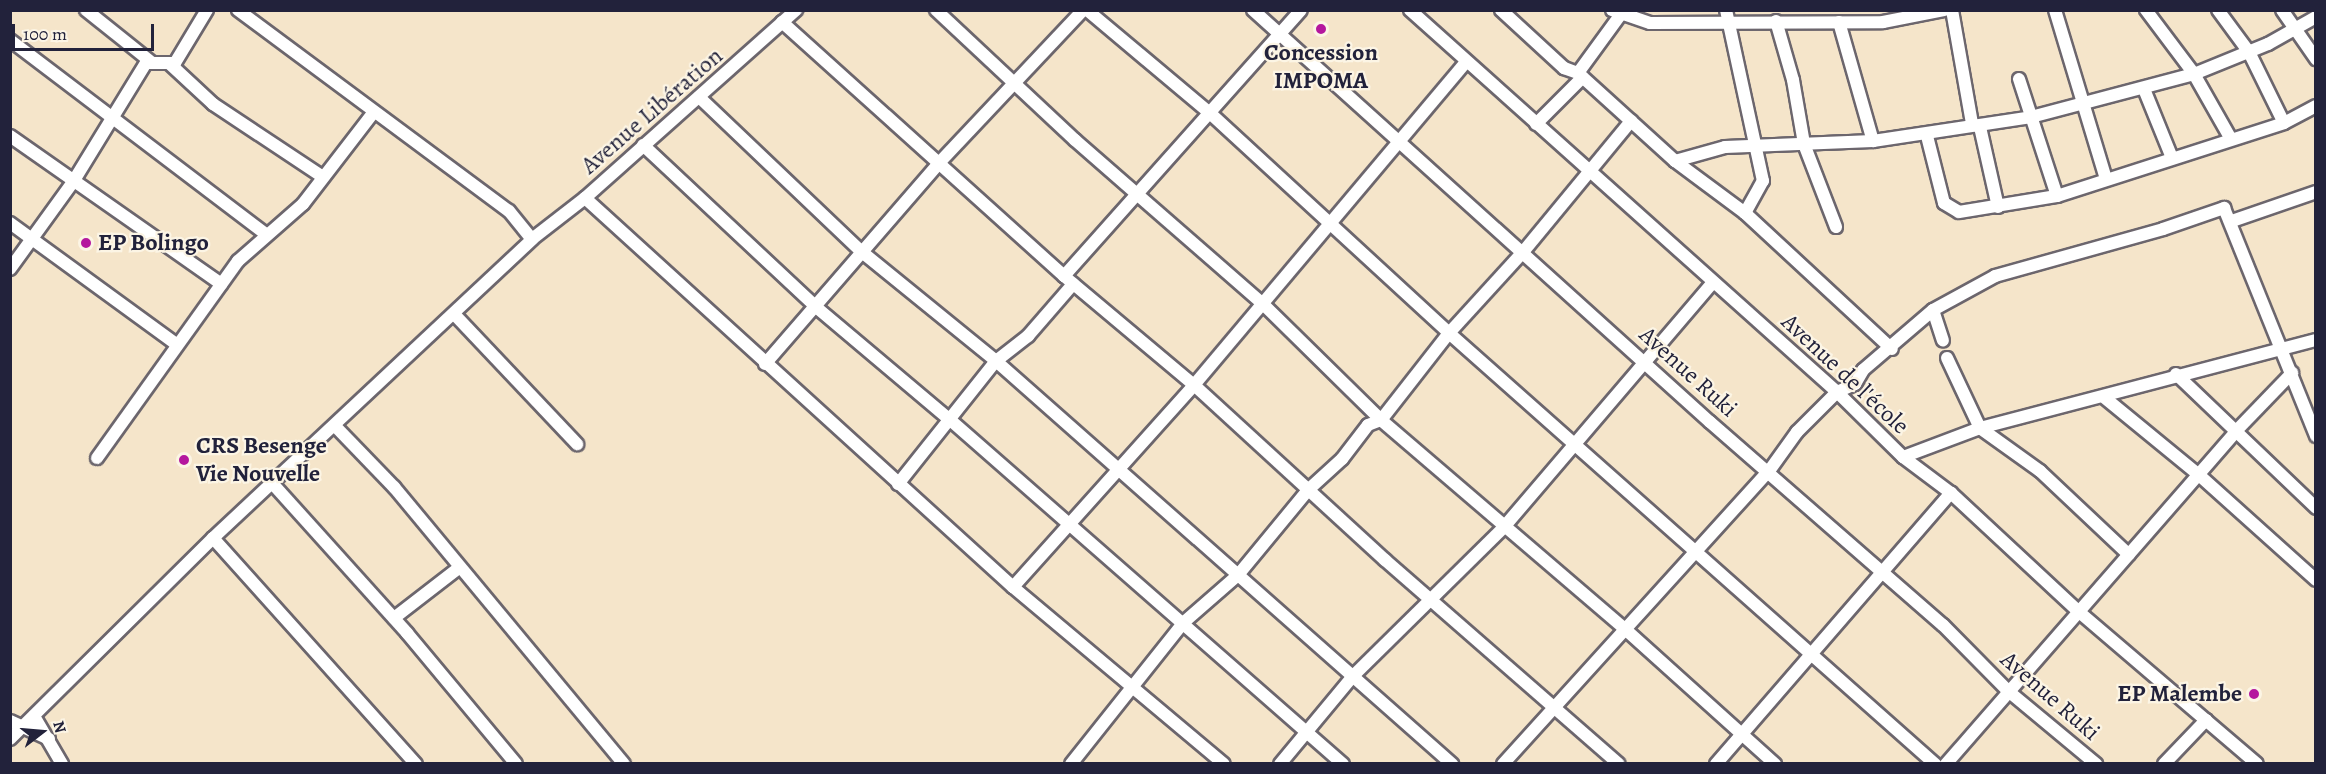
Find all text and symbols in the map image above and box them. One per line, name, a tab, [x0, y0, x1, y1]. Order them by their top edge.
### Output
scale bar	[15, 12, 158, 50]
text: 100 m	[23, 22, 67, 46]
marker: Concession IMPOMA	[1314, 22, 1328, 36]
place label: Concession IMPOMA	[1264, 39, 1378, 95]
street label: Avenue Libération	[575, 42, 729, 180]
place label: EP Bolingo	[98, 229, 209, 257]
marker: EP Bolingo	[79, 236, 93, 250]
street label: Avenue de l'école	[1775, 308, 1915, 440]
street label: Avenue Ruki	[1633, 321, 1743, 423]
place label: CRS Besenge Vie Nouvelle	[196, 432, 327, 488]
marker: CRS Besenge Vie Nouvelle	[177, 453, 191, 467]
street label: Avenue Ruki	[1995, 645, 2105, 747]
place label: EP Malembe	[2117, 680, 2242, 708]
marker: EP Malembe	[2247, 687, 2261, 701]
north arrow	[12, 702, 72, 762]
text: N	[47, 718, 71, 736]

